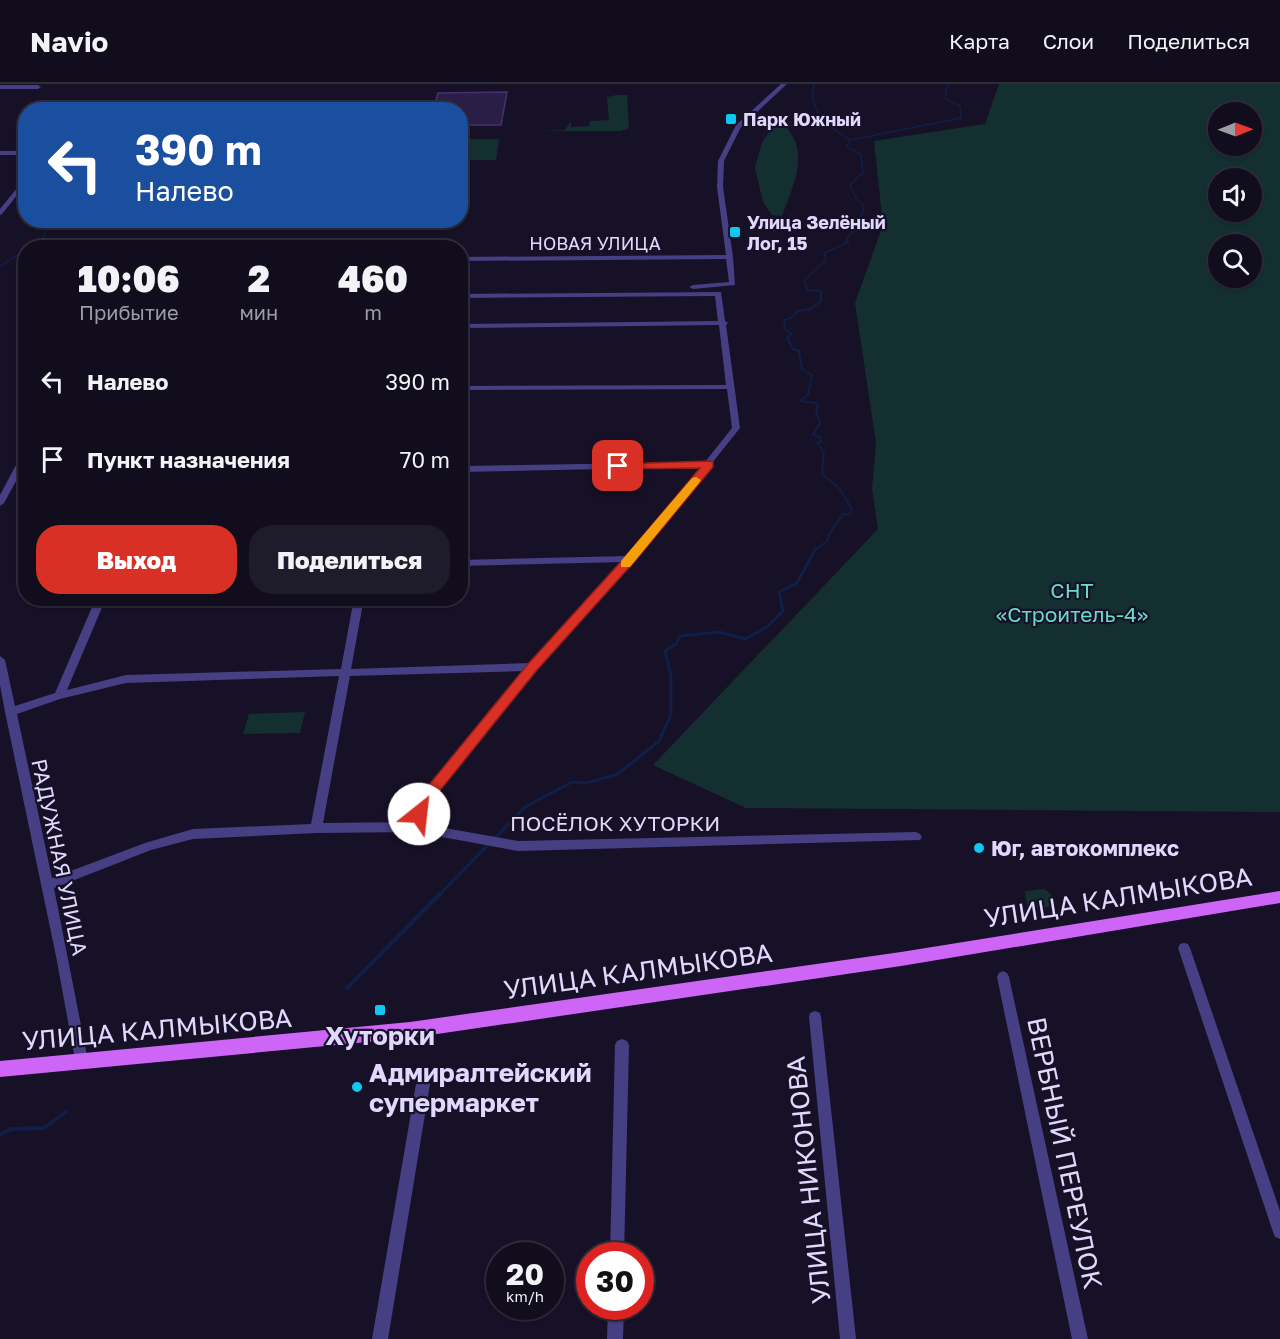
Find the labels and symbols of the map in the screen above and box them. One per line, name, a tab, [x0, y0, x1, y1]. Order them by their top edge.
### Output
north arrow	[1208, 102, 1262, 156]
place label: Парк Южный	[743, 108, 861, 130]
marker: Парк Южный	[724, 112, 738, 126]
place label: Улица Зелёный Лог, 15	[747, 211, 886, 254]
marker: Улица Зелёный Лог, 15	[728, 225, 742, 239]
street label: НОВАЯ УЛИЦА	[529, 232, 661, 254]
pin	[592, 440, 643, 491]
park label: СНТ «Строитель-4»	[996, 577, 1148, 627]
street label: РАДУЖНАЯ УЛИЦА	[26, 756, 94, 958]
position arrow	[387, 782, 451, 846]
street label: ПОСЁЛОК ХУТОРКИ	[510, 810, 720, 836]
place label: Юг, автокомплекс	[991, 835, 1179, 861]
marker: Юг, автокомплекс	[972, 841, 986, 855]
street label: УЛИЦА КАЛМЫКОВА	[982, 861, 1254, 933]
street label: УЛИЦА КАЛМЫКОВА	[502, 937, 774, 1005]
street label: УЛИЦА КАЛМЫКОВА	[21, 1002, 293, 1056]
marker: Хуторки	[373, 1003, 387, 1017]
street label: ВЕРБНЫЙ ПЕРЕУЛОК	[1021, 1014, 1109, 1292]
place label: Хуторки	[325, 1020, 435, 1051]
street label: УЛИЦА НИКОНОВА	[780, 1055, 836, 1305]
place label: Адмиралтейский супермаркет	[369, 1057, 592, 1118]
marker: Адмиралтейский супермаркет	[350, 1080, 364, 1094]
speed limit sign: 30	[576, 1242, 654, 1320]

